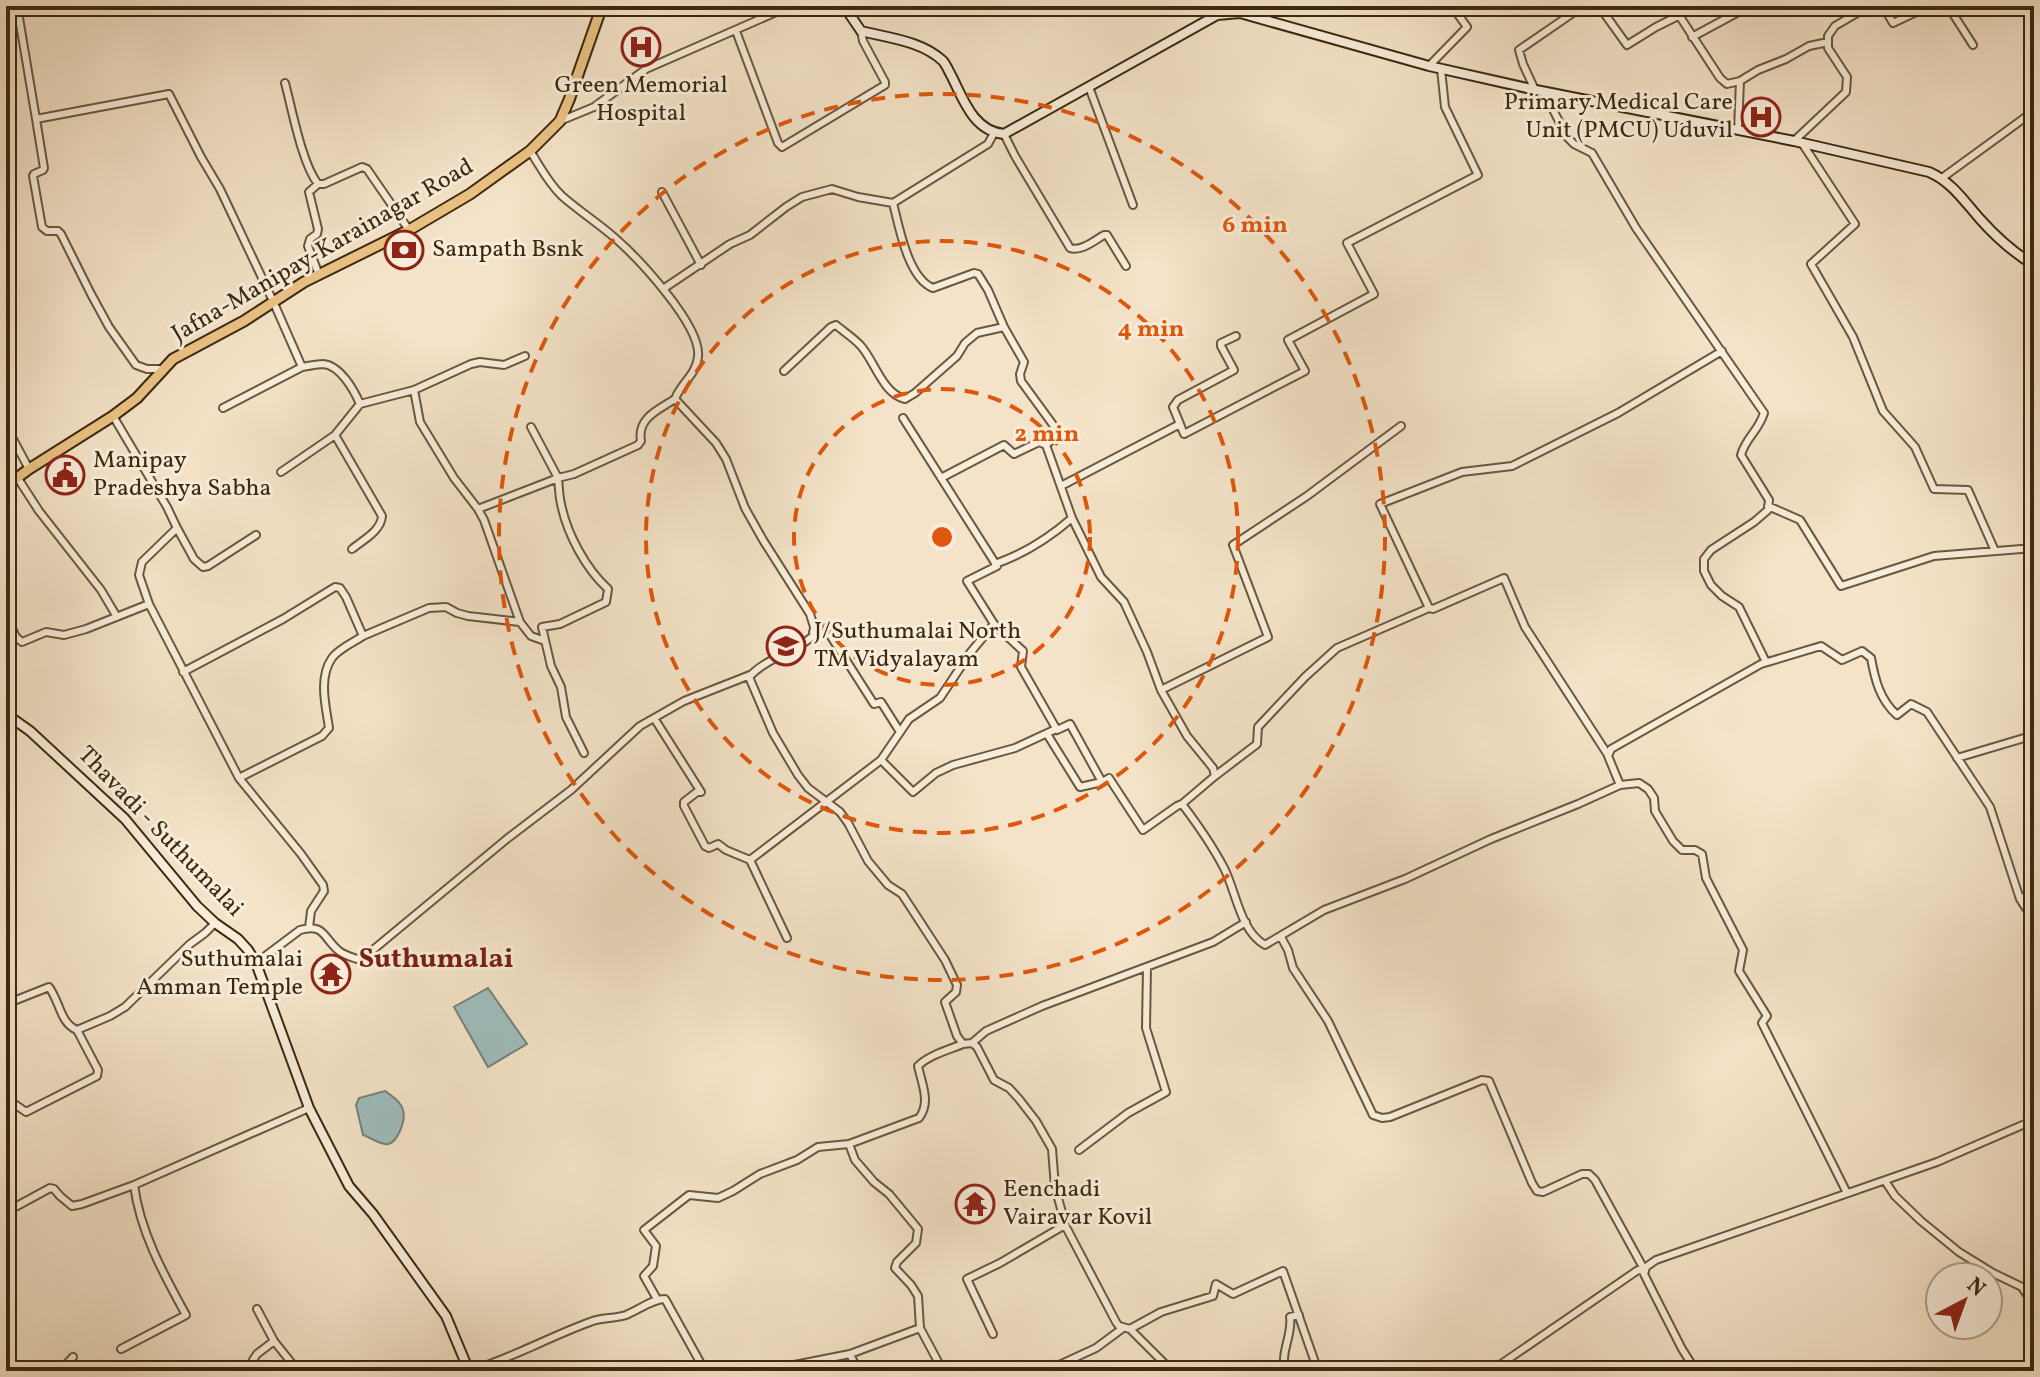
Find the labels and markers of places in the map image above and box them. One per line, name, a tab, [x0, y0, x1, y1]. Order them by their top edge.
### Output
hospital icon: Green Memorial Hospital	[620, 26, 662, 68]
place label: Green Memorial Hospital	[554, 69, 728, 131]
place label: Primary Medical Care Unit (PMCU) Uduvil	[1504, 86, 1733, 148]
hospital icon: Primary Medical Care Unit (PMCU) Uduvil	[1740, 96, 1782, 138]
bank icon: Sampath Bsnk	[383, 229, 425, 271]
place label: Sampath Bsnk	[432, 233, 584, 267]
place label: Manipay Pradeshya Sabha	[93, 444, 272, 506]
public building icon: Manipay Pradeshya Sabha	[44, 454, 86, 496]
centre of rings	[928, 523, 956, 551]
place label: J/Suthumalai North TM Vidyalayam	[814, 615, 1021, 677]
school or university icon: J/Suthumalai North TM Vidyalayam	[765, 625, 807, 667]
place label: Suthumalai Amman Temple	[136, 943, 303, 1005]
temple icon: Suthumalai Amman Temple	[310, 953, 352, 995]
place label: Eenchadi Vairavar Kovil	[1003, 1173, 1152, 1235]
temple icon: Eenchadi Vairavar Kovil	[954, 1183, 996, 1225]

